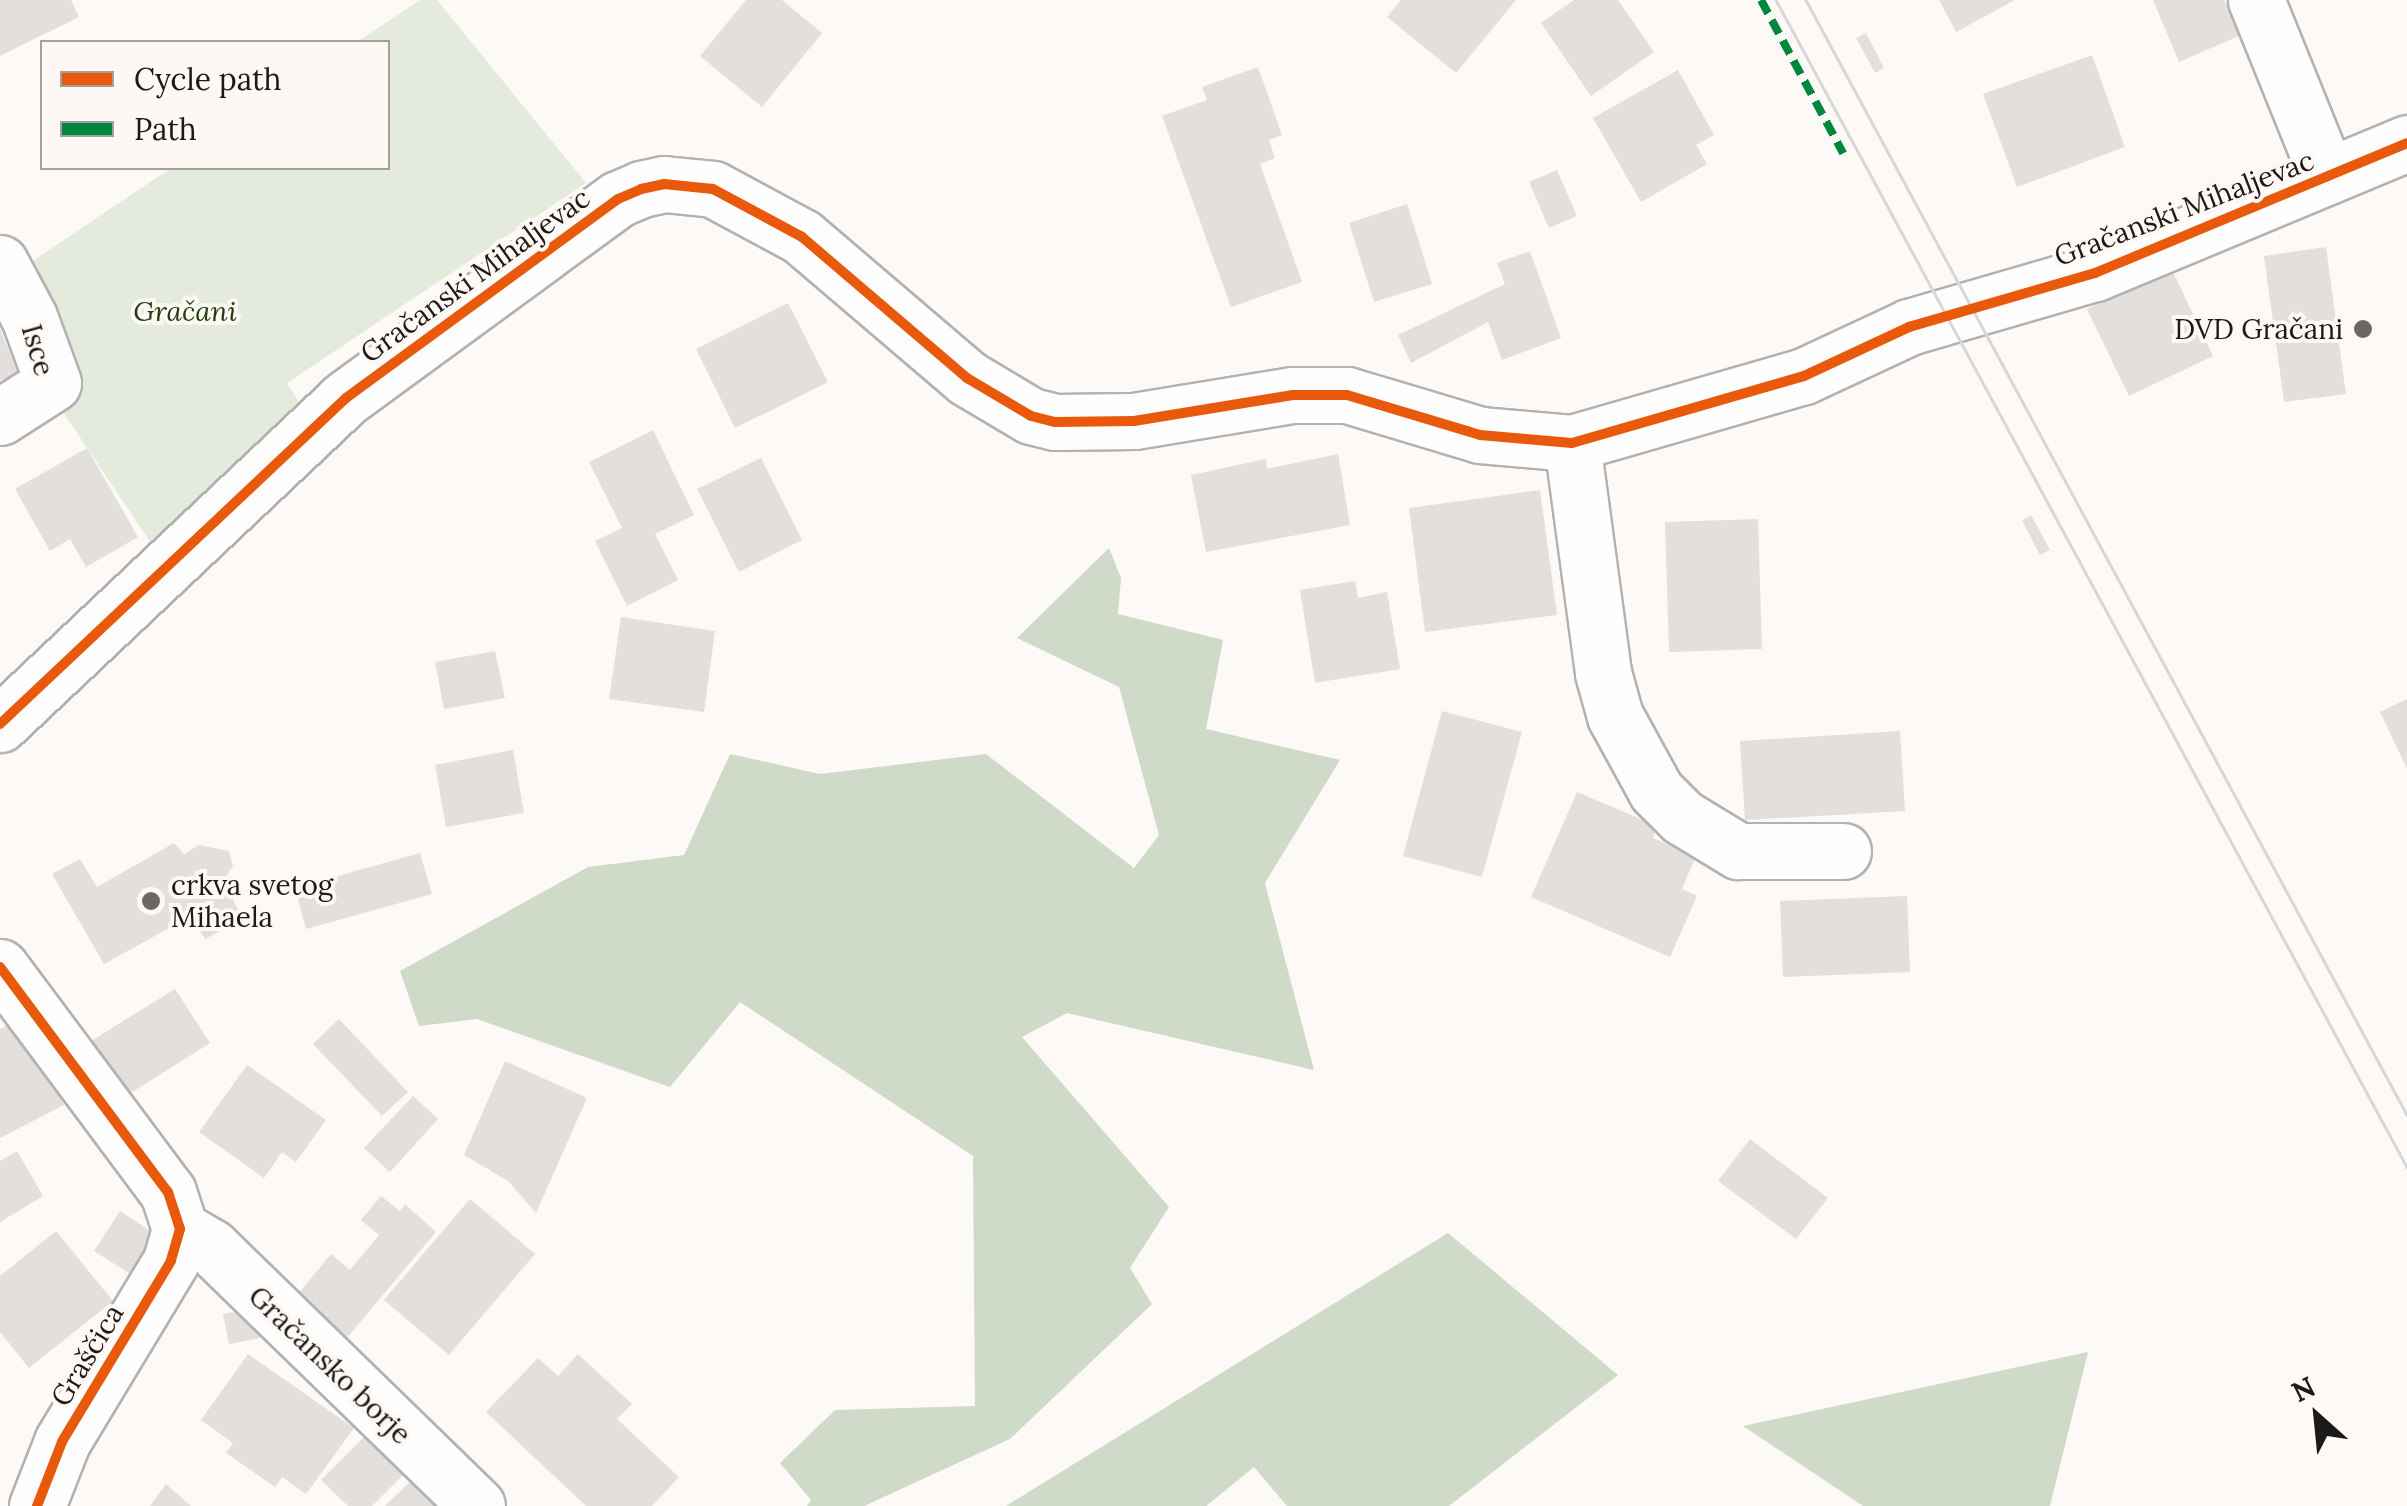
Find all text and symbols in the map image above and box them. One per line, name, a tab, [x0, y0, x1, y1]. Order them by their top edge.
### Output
legend	[40, 40, 390, 170]
text: Cycle path	[134, 60, 282, 98]
text: Path	[134, 110, 197, 148]
street label: Gračanski Mihaljevac	[2050, 143, 2318, 273]
street label: Gračanski Mihaljevac	[354, 181, 596, 369]
park label: Gračani	[133, 294, 237, 328]
place label: DVD Gračani	[2174, 312, 2343, 346]
marker: DVD Gračani	[2352, 318, 2374, 340]
street label: Isce	[15, 320, 61, 380]
place label: crkva svetog Mihaela	[171, 868, 333, 934]
marker: crkva svetog Mihaela	[140, 890, 162, 912]
street label: Gračansko borje	[242, 1279, 418, 1451]
street label: Graščica	[44, 1298, 130, 1412]
north arrow	[2267, 1366, 2367, 1466]
text: N	[2286, 1368, 2321, 1410]

